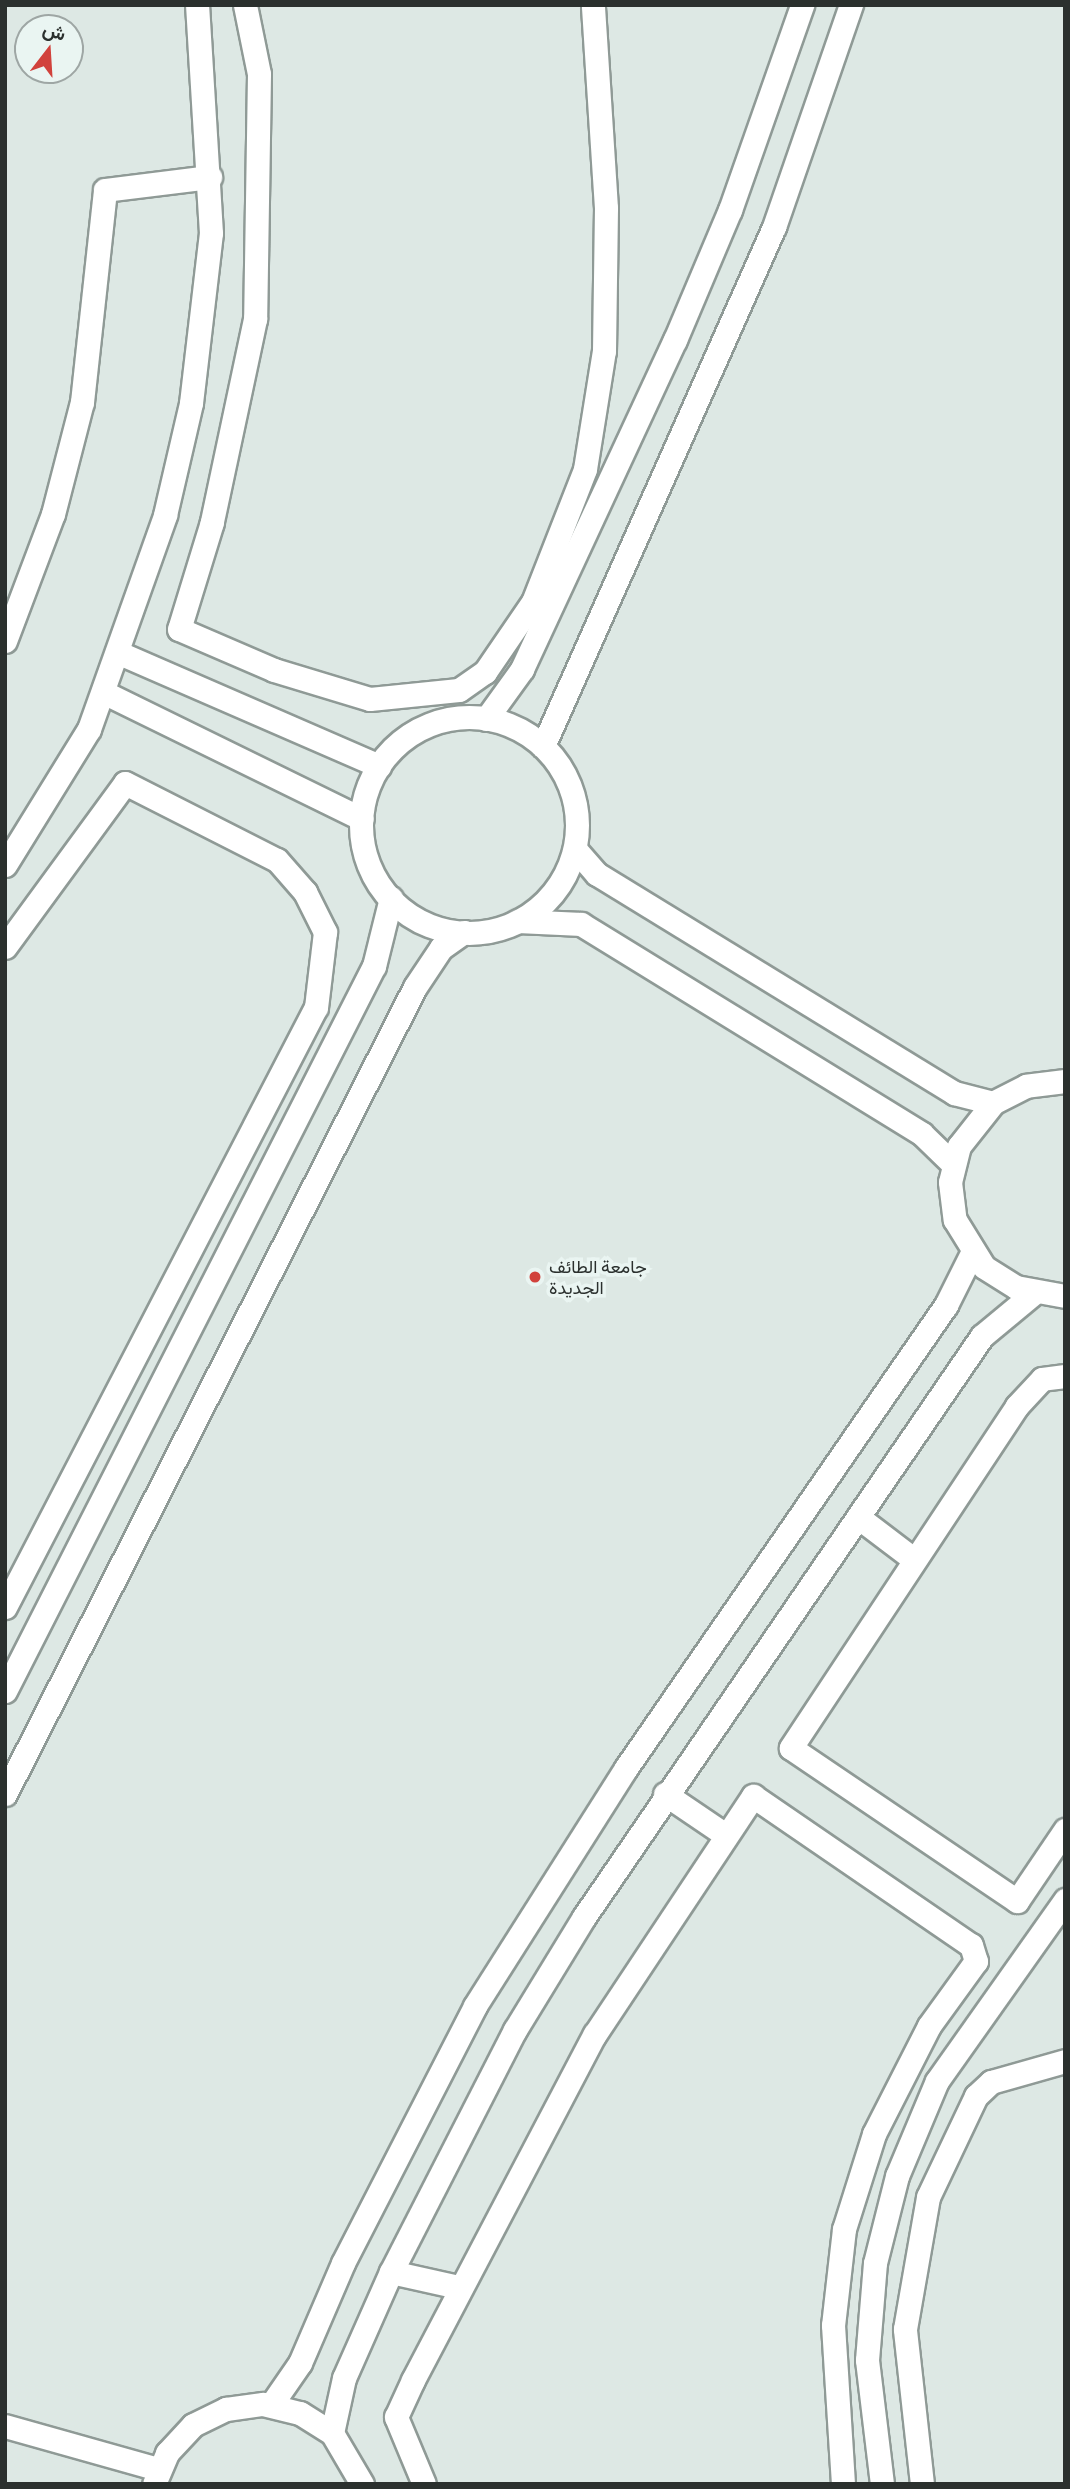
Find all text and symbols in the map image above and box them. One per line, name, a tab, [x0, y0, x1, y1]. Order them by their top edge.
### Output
north arrow	[14, 14, 84, 84]
text: ش	[40, 16, 69, 45]
place label: جامعة الطائف الجديدة	[549, 1256, 647, 1298]
marker: جامعة الطائف الجديدة	[527, 1269, 543, 1285]

